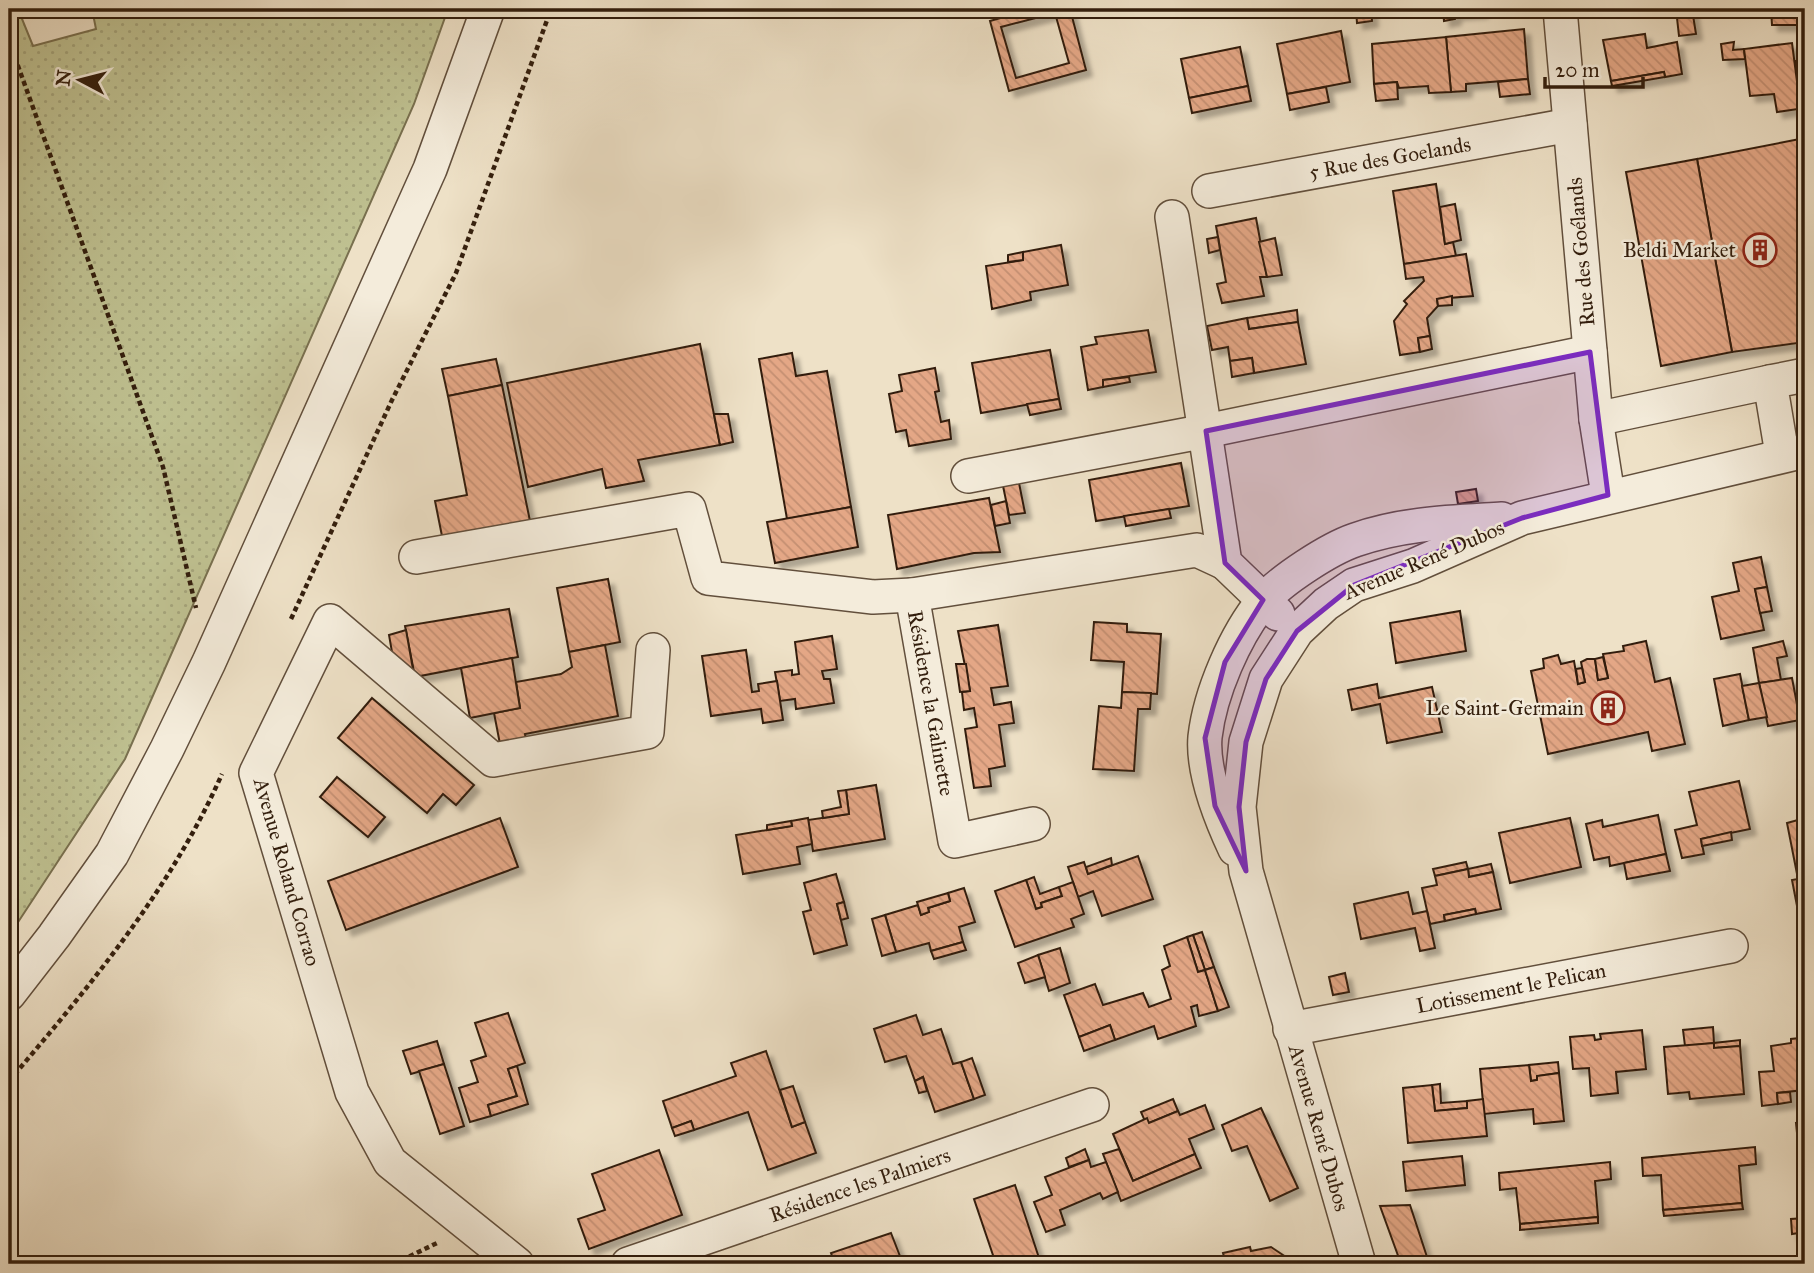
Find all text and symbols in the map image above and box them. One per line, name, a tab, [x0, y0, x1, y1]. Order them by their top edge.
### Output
north arrow	[46, 46, 116, 116]
scale bar	[1545, 46, 1643, 90]
text: 20 m	[1555, 57, 1600, 83]
text: N	[51, 69, 76, 87]
street label: 5 Rue des Goelands	[1307, 131, 1473, 185]
street label: Rue des Goélands	[1562, 176, 1600, 328]
building icon: Beldi Market	[1741, 231, 1779, 269]
place label: Beldi Market	[1623, 237, 1737, 263]
street label: Avenue René Dubos	[1339, 514, 1508, 606]
street label: Résidence la Galinette	[902, 608, 960, 798]
building icon: Le Saint-Germain	[1589, 689, 1627, 727]
place label: Le Saint-Germain	[1426, 695, 1584, 721]
street label: Avenue Roland Corrao	[247, 774, 326, 969]
street label: Lotissement le Pelican	[1414, 957, 1608, 1019]
street label: Avenue René Dubos	[1283, 1041, 1355, 1214]
street label: Résidence les Palmiers	[766, 1142, 954, 1228]

